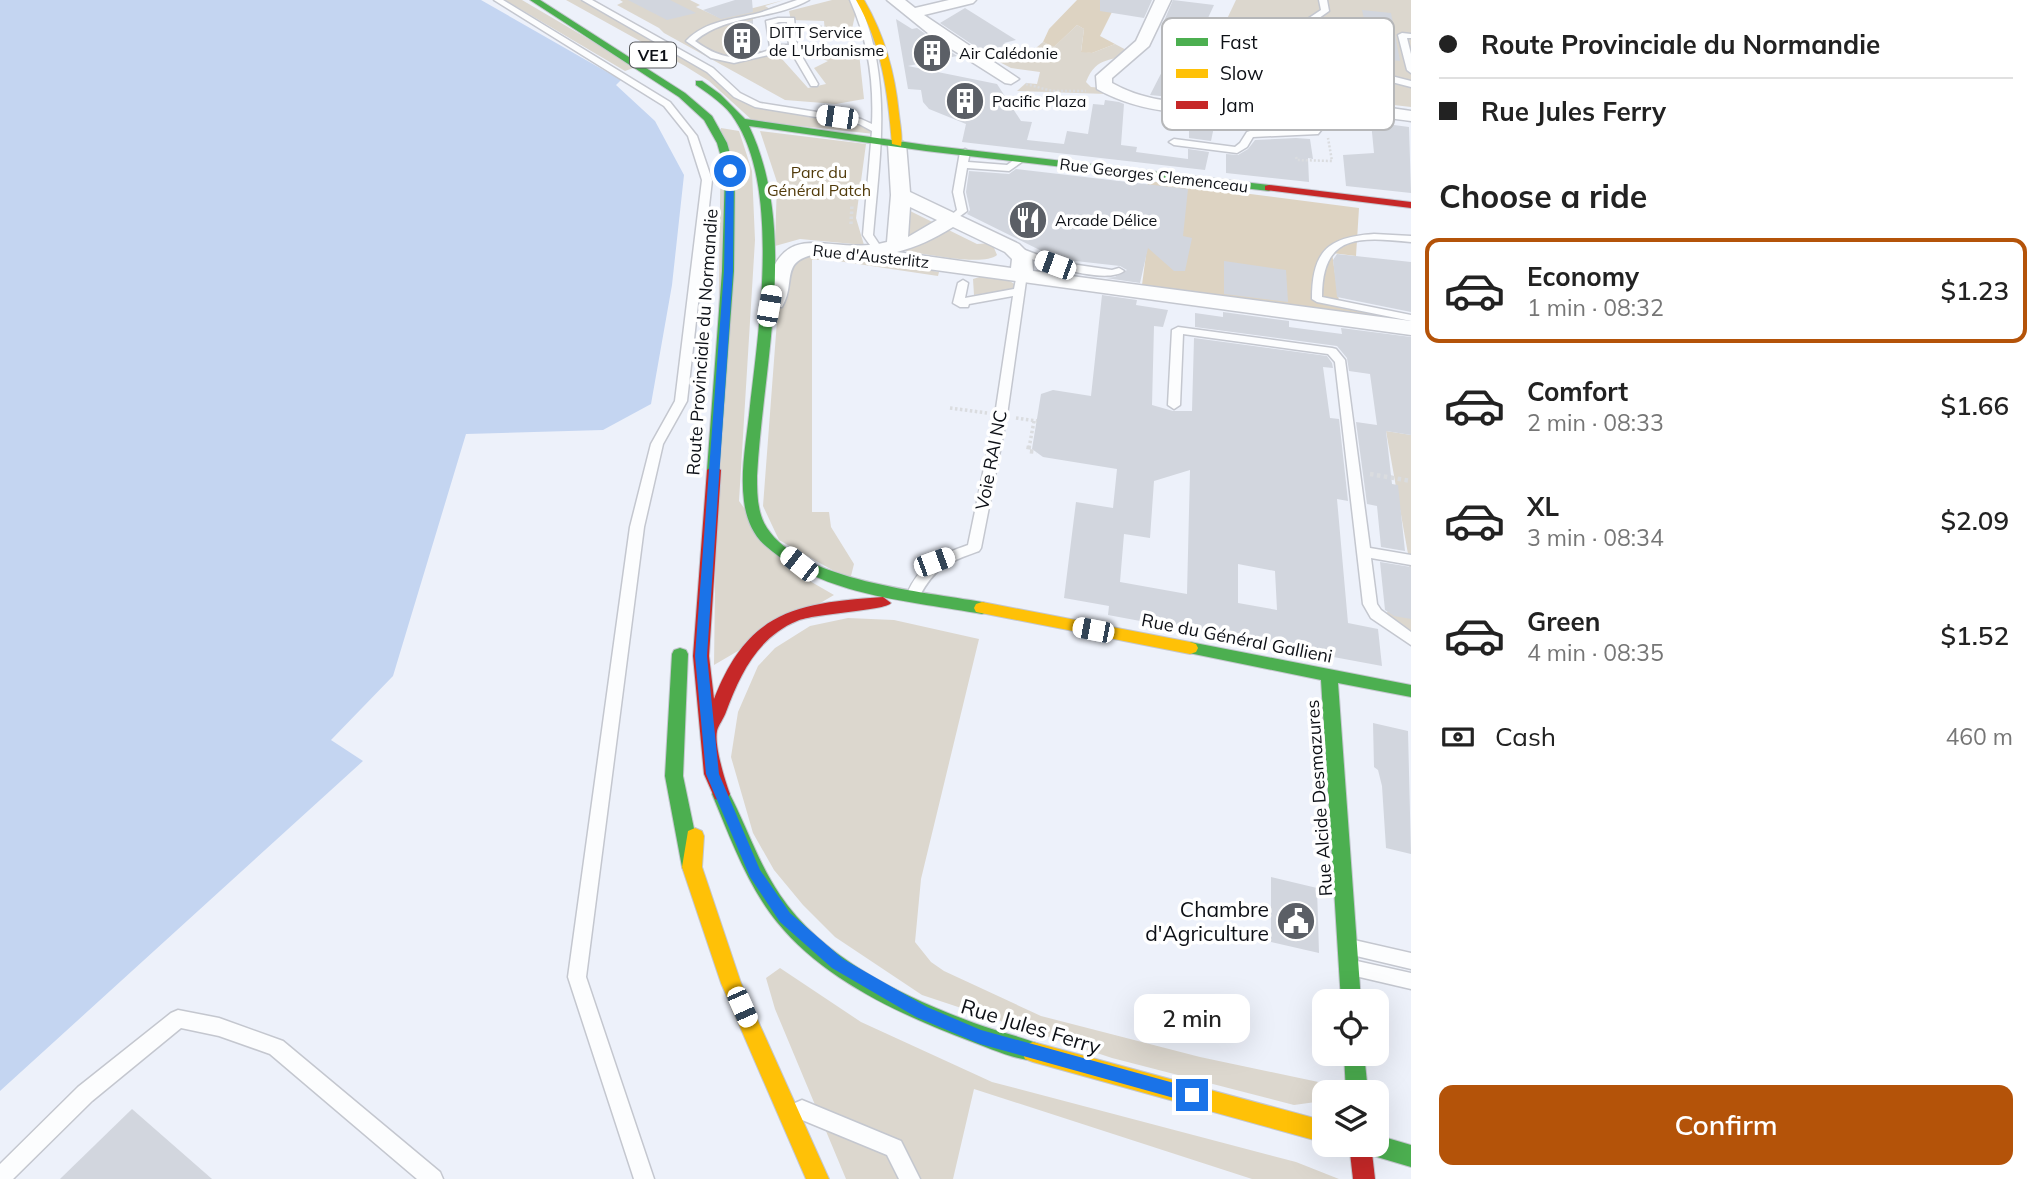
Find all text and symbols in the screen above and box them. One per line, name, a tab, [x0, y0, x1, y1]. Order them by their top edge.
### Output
legend	[1162, 18, 1394, 130]
building icon: DITT Service de L'Urbanisme	[721, 20, 763, 62]
place label: DITT Service de L'Urbanisme	[769, 22, 884, 60]
text: Route Provinciale du Normandie	[1481, 28, 1880, 61]
text: Fast	[1220, 30, 1258, 54]
building icon: Air Calédonie	[911, 32, 953, 74]
road number: VE1	[630, 42, 676, 68]
place label: Air Calédonie	[959, 43, 1058, 63]
text: Slow	[1220, 61, 1264, 85]
building icon: Pacific Plaza	[944, 80, 986, 122]
place label: Pacific Plaza	[992, 91, 1086, 111]
text: Jam	[1220, 93, 1254, 117]
text: Rue Jules Ferry	[1481, 95, 1666, 128]
car	[815, 104, 860, 130]
street label: Rue Georges Clemenceau	[1059, 154, 1249, 196]
route start	[714, 155, 746, 187]
park label: Parc du Général Patch	[767, 162, 871, 200]
text: Choose a ride	[1439, 176, 1647, 216]
restaurant icon: Arcade Délice	[1007, 199, 1049, 241]
street label: Route Provinciale du Normandie	[681, 208, 723, 476]
place label: Arcade Délice	[1055, 210, 1157, 230]
street label: Rue d'Austerlitz	[812, 240, 930, 272]
car	[1032, 248, 1079, 282]
icon: car	[1443, 259, 1506, 322]
text: Economy	[1527, 260, 1639, 293]
text: $1.23	[1940, 274, 2009, 307]
car	[756, 283, 783, 329]
text: 1 min · 08:32	[1527, 293, 1664, 322]
icon: car	[1443, 374, 1506, 437]
text: Comfort	[1527, 375, 1628, 408]
text: $1.66	[1940, 389, 2009, 422]
street label: Voie RAI NC	[970, 408, 1012, 512]
text: 2 min · 08:33	[1527, 408, 1664, 437]
icon: car	[1443, 489, 1506, 552]
text: XL	[1527, 490, 1559, 523]
text: $2.09	[1940, 504, 2009, 537]
text: 3 min · 08:34	[1527, 523, 1664, 552]
car	[776, 543, 823, 585]
car	[911, 545, 958, 579]
icon: car	[1443, 604, 1506, 667]
text: Green	[1527, 605, 1600, 638]
street label: Rue du Général Gallieni	[1140, 608, 1334, 668]
car	[1071, 616, 1116, 644]
text: $1.52	[1940, 619, 2009, 652]
text: 4 min · 08:35	[1527, 638, 1664, 667]
street label: Rue Alcide Desmazures	[1301, 699, 1337, 897]
icon: cash	[1439, 718, 1477, 756]
text: Cash	[1495, 720, 1556, 753]
text: 460 m	[1945, 722, 2013, 751]
place label: Chambre d'Agriculture	[1145, 896, 1269, 946]
public building icon: Chambre d'Agriculture	[1275, 900, 1317, 942]
car	[724, 984, 761, 1030]
map controls	[1312, 989, 1389, 1157]
button: locate	[1312, 989, 1389, 1066]
street label: Rue Jules Ferry	[958, 992, 1104, 1060]
callout: 2 min	[1134, 993, 1250, 1042]
text: 2 min	[1162, 1004, 1222, 1033]
route end	[1176, 1079, 1208, 1111]
button: layers	[1312, 1080, 1389, 1157]
button: Confirm	[1439, 1085, 2013, 1165]

